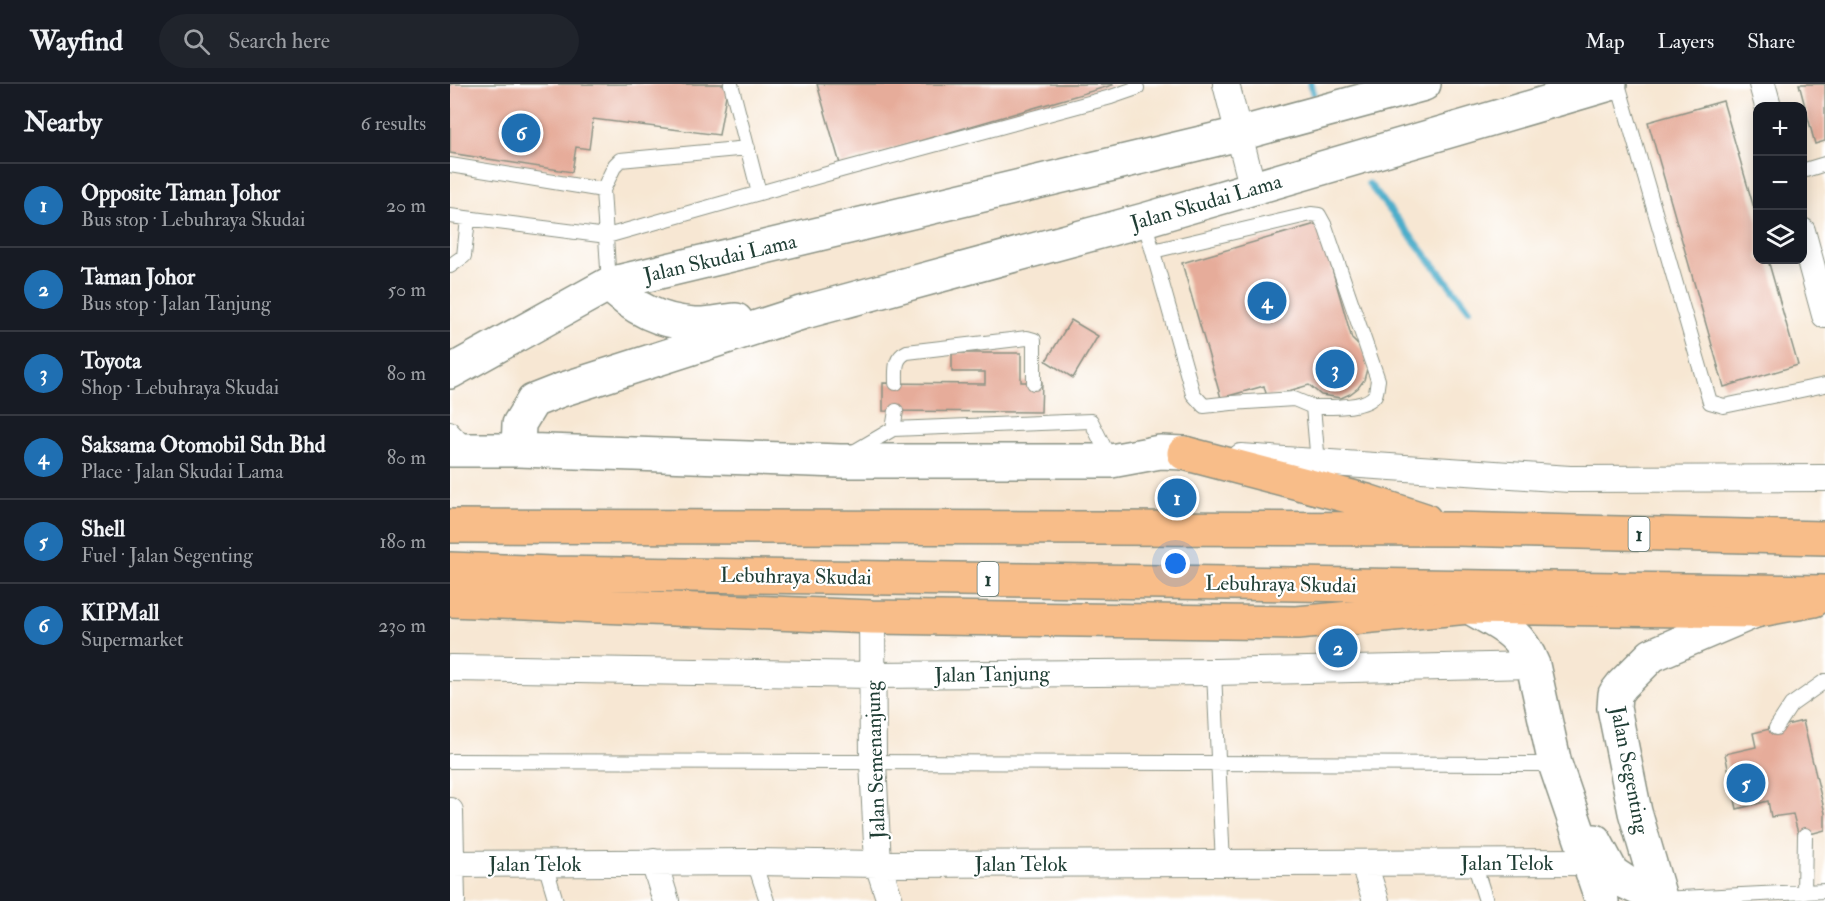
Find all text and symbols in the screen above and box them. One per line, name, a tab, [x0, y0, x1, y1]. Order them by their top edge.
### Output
search box	[159, 14, 579, 68]
text: Wayfind	[30, 24, 123, 59]
icon: search	[180, 25, 213, 58]
text: Search here	[228, 27, 330, 55]
text: Map	[1585, 28, 1625, 55]
text: Layers	[1658, 28, 1714, 55]
text: Share	[1747, 28, 1795, 55]
map controls	[1753, 102, 1807, 264]
button: +	[1753, 102, 1807, 156]
text: Nearby	[24, 107, 102, 139]
pin: 6	[502, 110, 540, 156]
text: 6 results	[360, 111, 426, 136]
button: −	[1753, 156, 1807, 210]
street label: Jalan Skudai Lama	[1126, 168, 1285, 237]
text: Opposite Taman Johor	[81, 179, 280, 207]
text: 1	[40, 193, 47, 218]
text: 20 m	[386, 193, 426, 218]
text: Bus stop · Lebuhraya Skudai	[81, 207, 305, 232]
button: layers	[1753, 210, 1807, 264]
street label: Jalan Skudai Lama	[640, 228, 800, 289]
text: Taman Johor	[81, 263, 195, 291]
text: 2	[38, 277, 49, 302]
text: 50 m	[387, 277, 426, 302]
pin: 4	[1248, 278, 1286, 324]
text: Bus stop · Jalan Tanjung	[81, 291, 271, 316]
pin: 3	[1316, 346, 1354, 392]
text: Toyota	[81, 347, 141, 375]
text: 3	[40, 361, 47, 386]
text: 80 m	[387, 361, 426, 386]
text: Shop · Lebuhraya Skudai	[81, 375, 279, 400]
text: Saksama Otomobil Sdn Bhd	[81, 431, 326, 459]
text: 4	[38, 445, 49, 470]
text: 80 m	[387, 445, 426, 470]
text: Place · Jalan Skudai Lama	[81, 459, 284, 484]
pin: 1	[1158, 476, 1196, 520]
text: Shell	[81, 515, 125, 543]
road number: 1	[1628, 517, 1650, 551]
text: 5	[39, 529, 48, 554]
text: 180 m	[379, 529, 426, 554]
text: Fuel · Jalan Segenting	[81, 543, 253, 568]
your location	[1161, 549, 1190, 578]
street label: Lebuhraya Skudai	[720, 562, 872, 591]
road number: 1	[978, 562, 998, 596]
street label: Lebuhraya Skudai	[1205, 570, 1357, 599]
text: KIPMall	[81, 599, 159, 627]
text: 6	[38, 613, 49, 638]
text: 230 m	[378, 613, 426, 638]
pin: 2	[1318, 626, 1358, 670]
text: Supermarket	[81, 627, 184, 652]
street label: Jalan Tanjung	[933, 660, 1051, 689]
street label: Jalan Semenanjung	[859, 680, 892, 841]
street label: Jalan Segenting	[1604, 703, 1655, 837]
pin: 5	[1726, 760, 1766, 806]
street label: Jalan Telok	[1459, 850, 1554, 877]
street label: Jalan Telok	[487, 851, 582, 878]
street label: Jalan Telok	[973, 851, 1068, 878]

